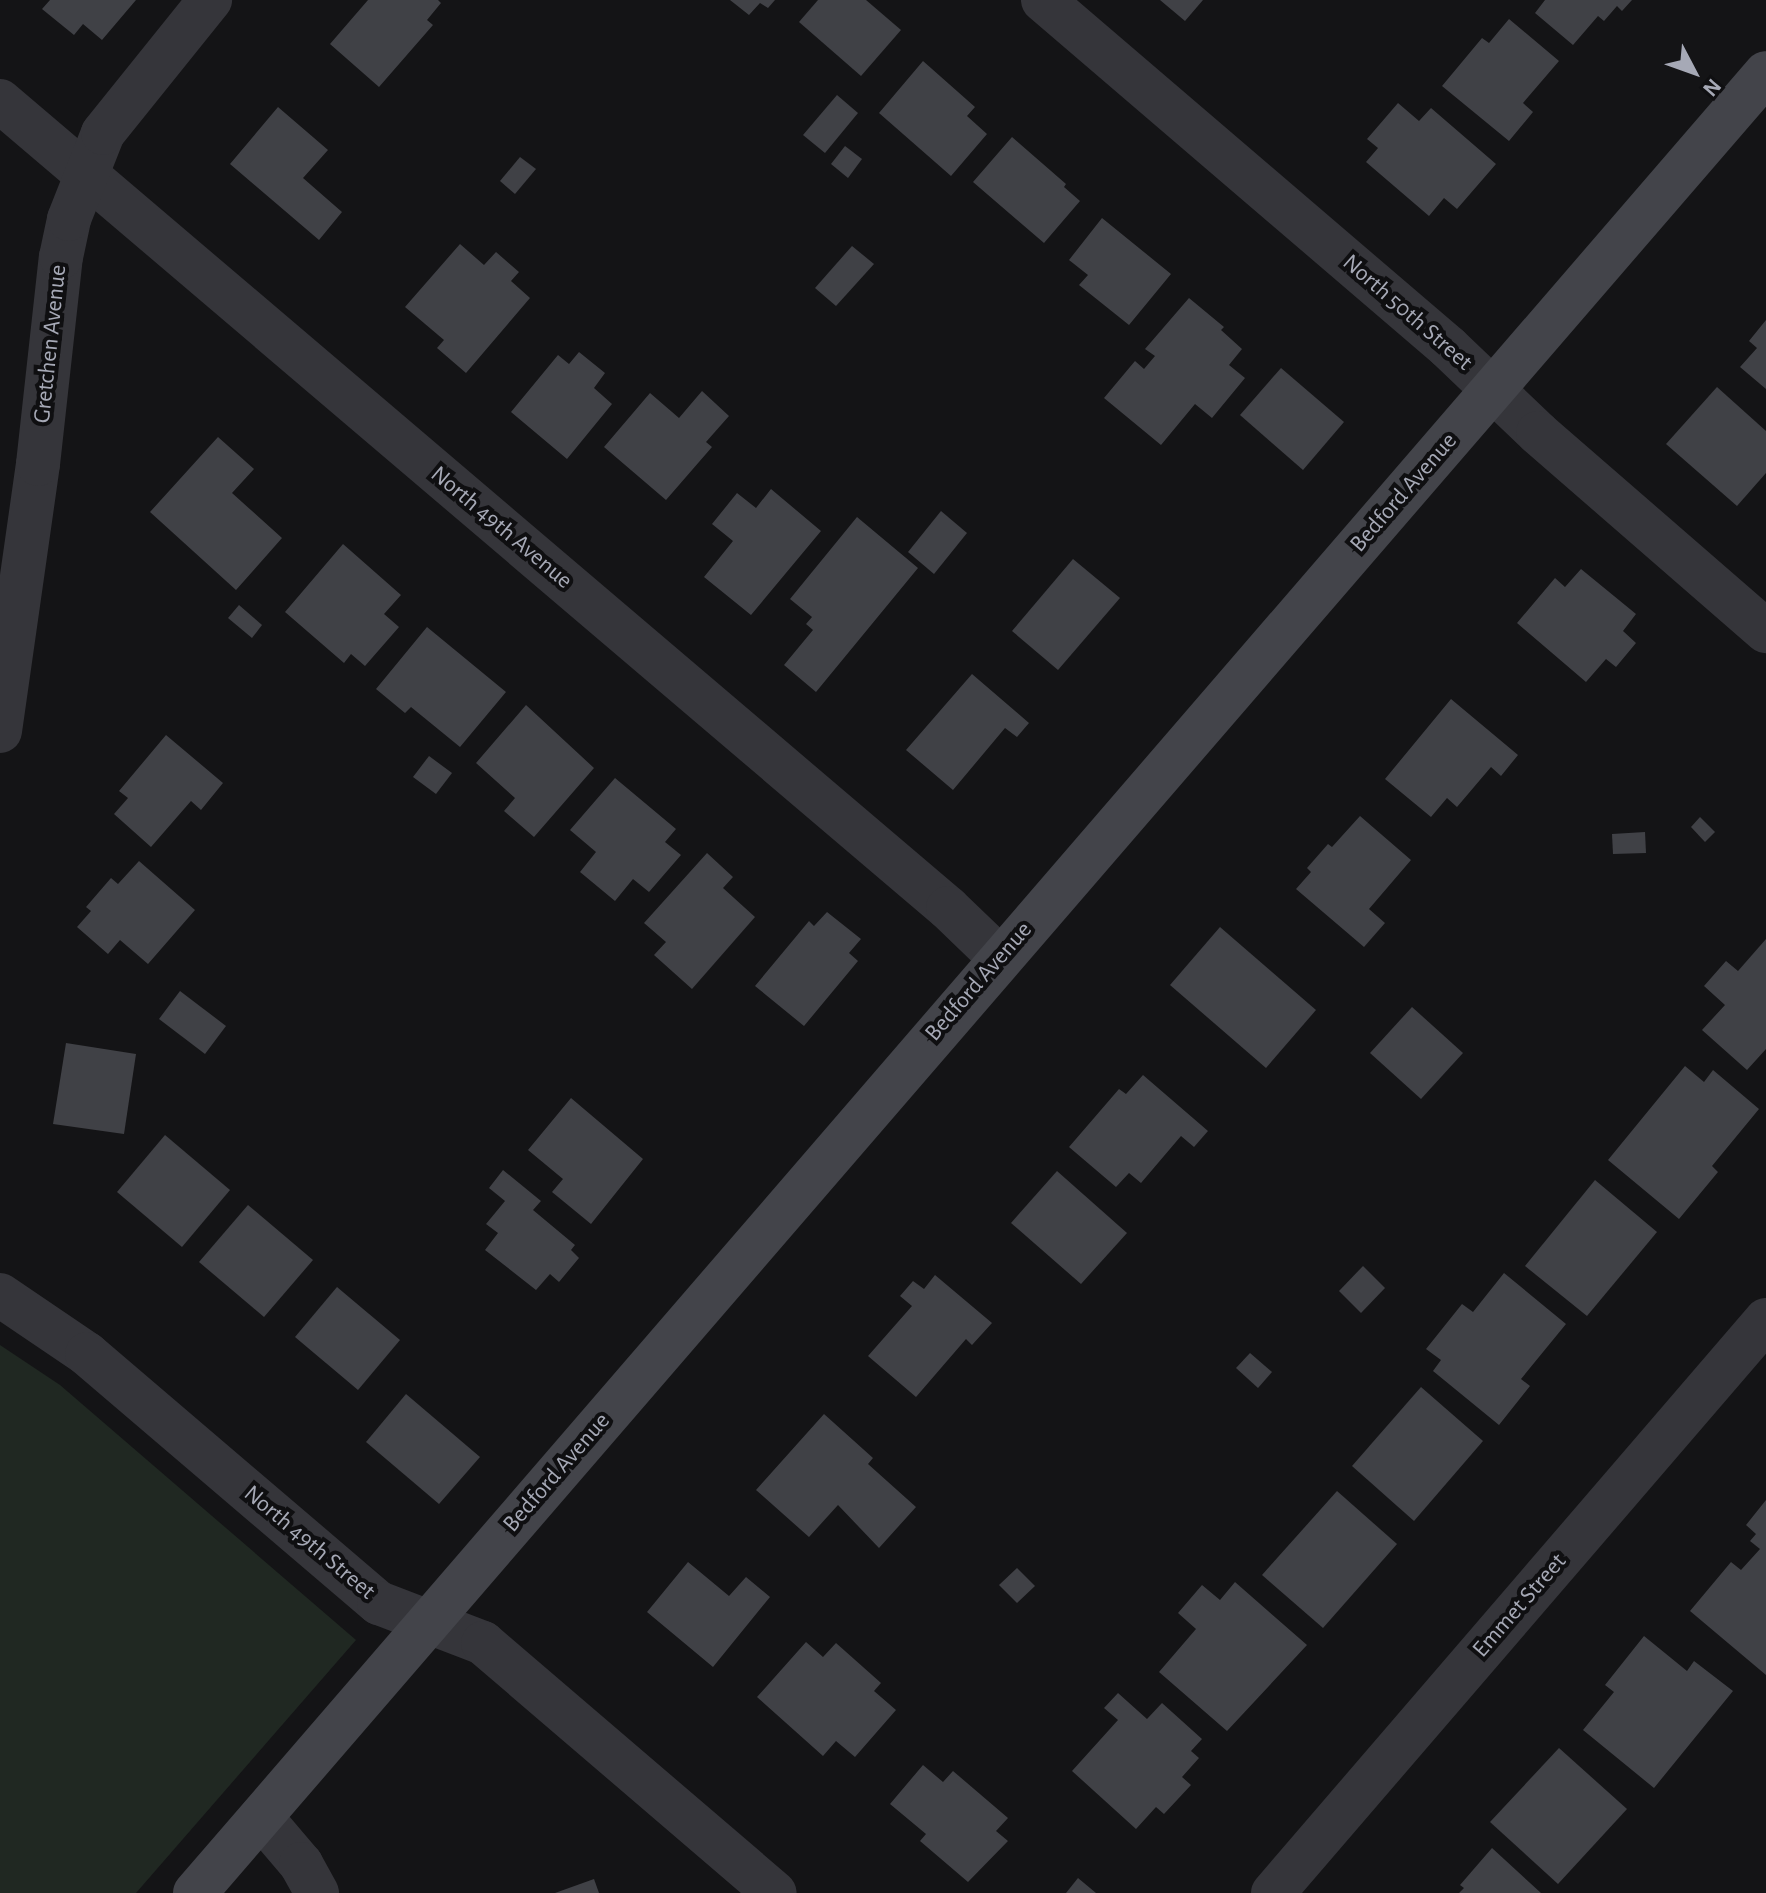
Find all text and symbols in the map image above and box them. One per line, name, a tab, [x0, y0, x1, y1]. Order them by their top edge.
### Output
north arrow	[1654, 32, 1734, 112]
text: N	[1699, 75, 1725, 101]
street label: North 50th Street	[1336, 249, 1478, 377]
street label: Gretchen Avenue	[28, 263, 74, 425]
street label: Bedford Avenue	[1344, 427, 1464, 559]
street label: North 49th Avenue	[424, 460, 578, 596]
street label: Bedford Avenue	[919, 916, 1039, 1048]
street label: Bedford Avenue	[497, 1407, 617, 1539]
street label: North 49th Street	[237, 1480, 381, 1606]
street label: Emmet Street	[1467, 1548, 1573, 1664]

